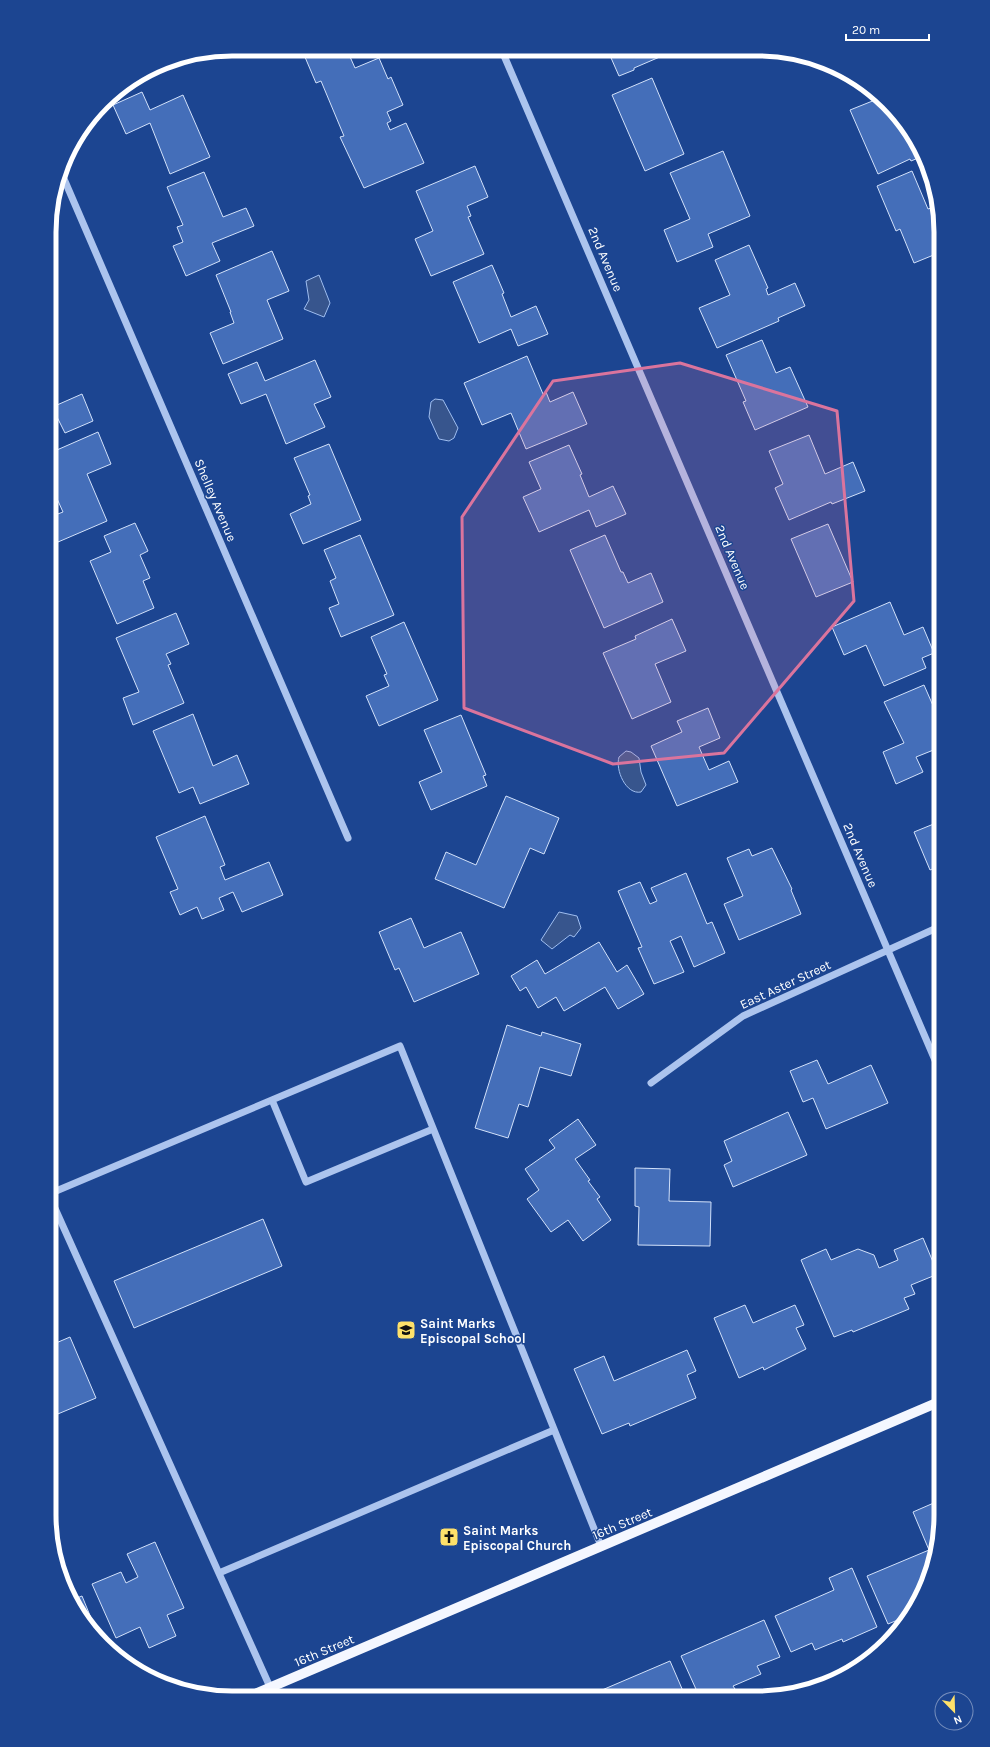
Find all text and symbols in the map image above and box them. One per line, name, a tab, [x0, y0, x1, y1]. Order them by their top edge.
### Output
scale bar	[846, 16, 929, 42]
text: 20 m	[852, 23, 880, 37]
street label: 2nd Avenue	[585, 225, 626, 294]
street label: Shelley Avenue	[191, 457, 240, 544]
street label: 2nd Avenue	[712, 523, 753, 592]
street label: 2nd Avenue	[840, 821, 881, 890]
street label: East Aster Street	[737, 957, 833, 1012]
place label: Saint Marks Episcopal School	[420, 1316, 526, 1346]
school or university icon: Saint Marks Episcopal School	[395, 1319, 417, 1341]
street label: 16th Street	[590, 1504, 654, 1543]
place label: Saint Marks Episcopal Church	[463, 1523, 571, 1553]
church icon: Saint Marks Episcopal Church	[438, 1526, 460, 1548]
street label: 16th Street	[292, 1631, 356, 1670]
north arrow	[934, 1691, 974, 1731]
text: N	[952, 1712, 964, 1727]

